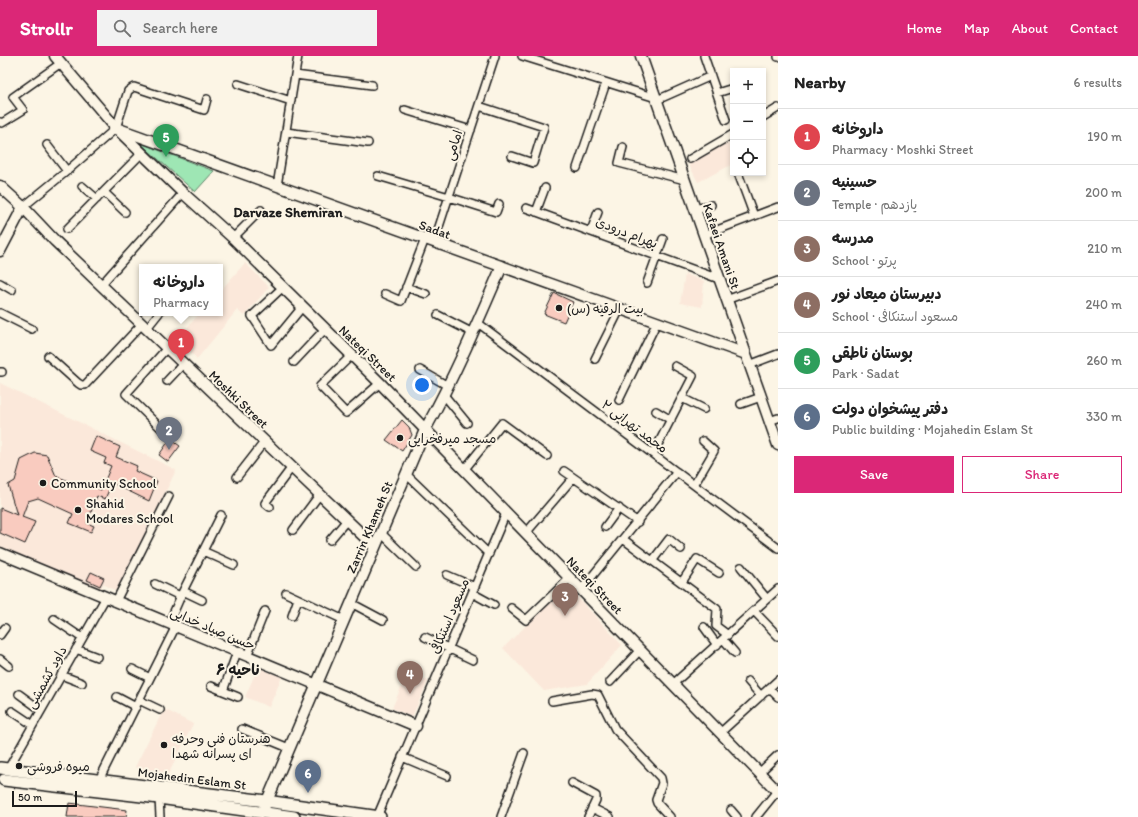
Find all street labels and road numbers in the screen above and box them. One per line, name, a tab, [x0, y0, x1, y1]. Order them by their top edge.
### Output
street label: امامی	[442, 128, 467, 163]
street label: Kafaei Amani St	[700, 201, 743, 291]
street label: بهرام درودی	[593, 214, 660, 254]
street label: Sadat	[417, 217, 453, 242]
street label: Nateqi Street	[336, 322, 400, 385]
street label: Moshki Street	[206, 367, 272, 431]
street label: محمد تهرانی ۲	[598, 397, 671, 458]
street label: Zarrin Khameh St	[343, 479, 396, 576]
street label: Nateqi Street	[564, 554, 626, 617]
street label: مسعود استنکافی	[426, 576, 473, 656]
street label: حسن صیاد خدایی	[167, 604, 257, 655]
street label: داود کشمشی	[23, 643, 72, 712]
street label: Mojahedin Eslam St	[137, 764, 247, 793]

